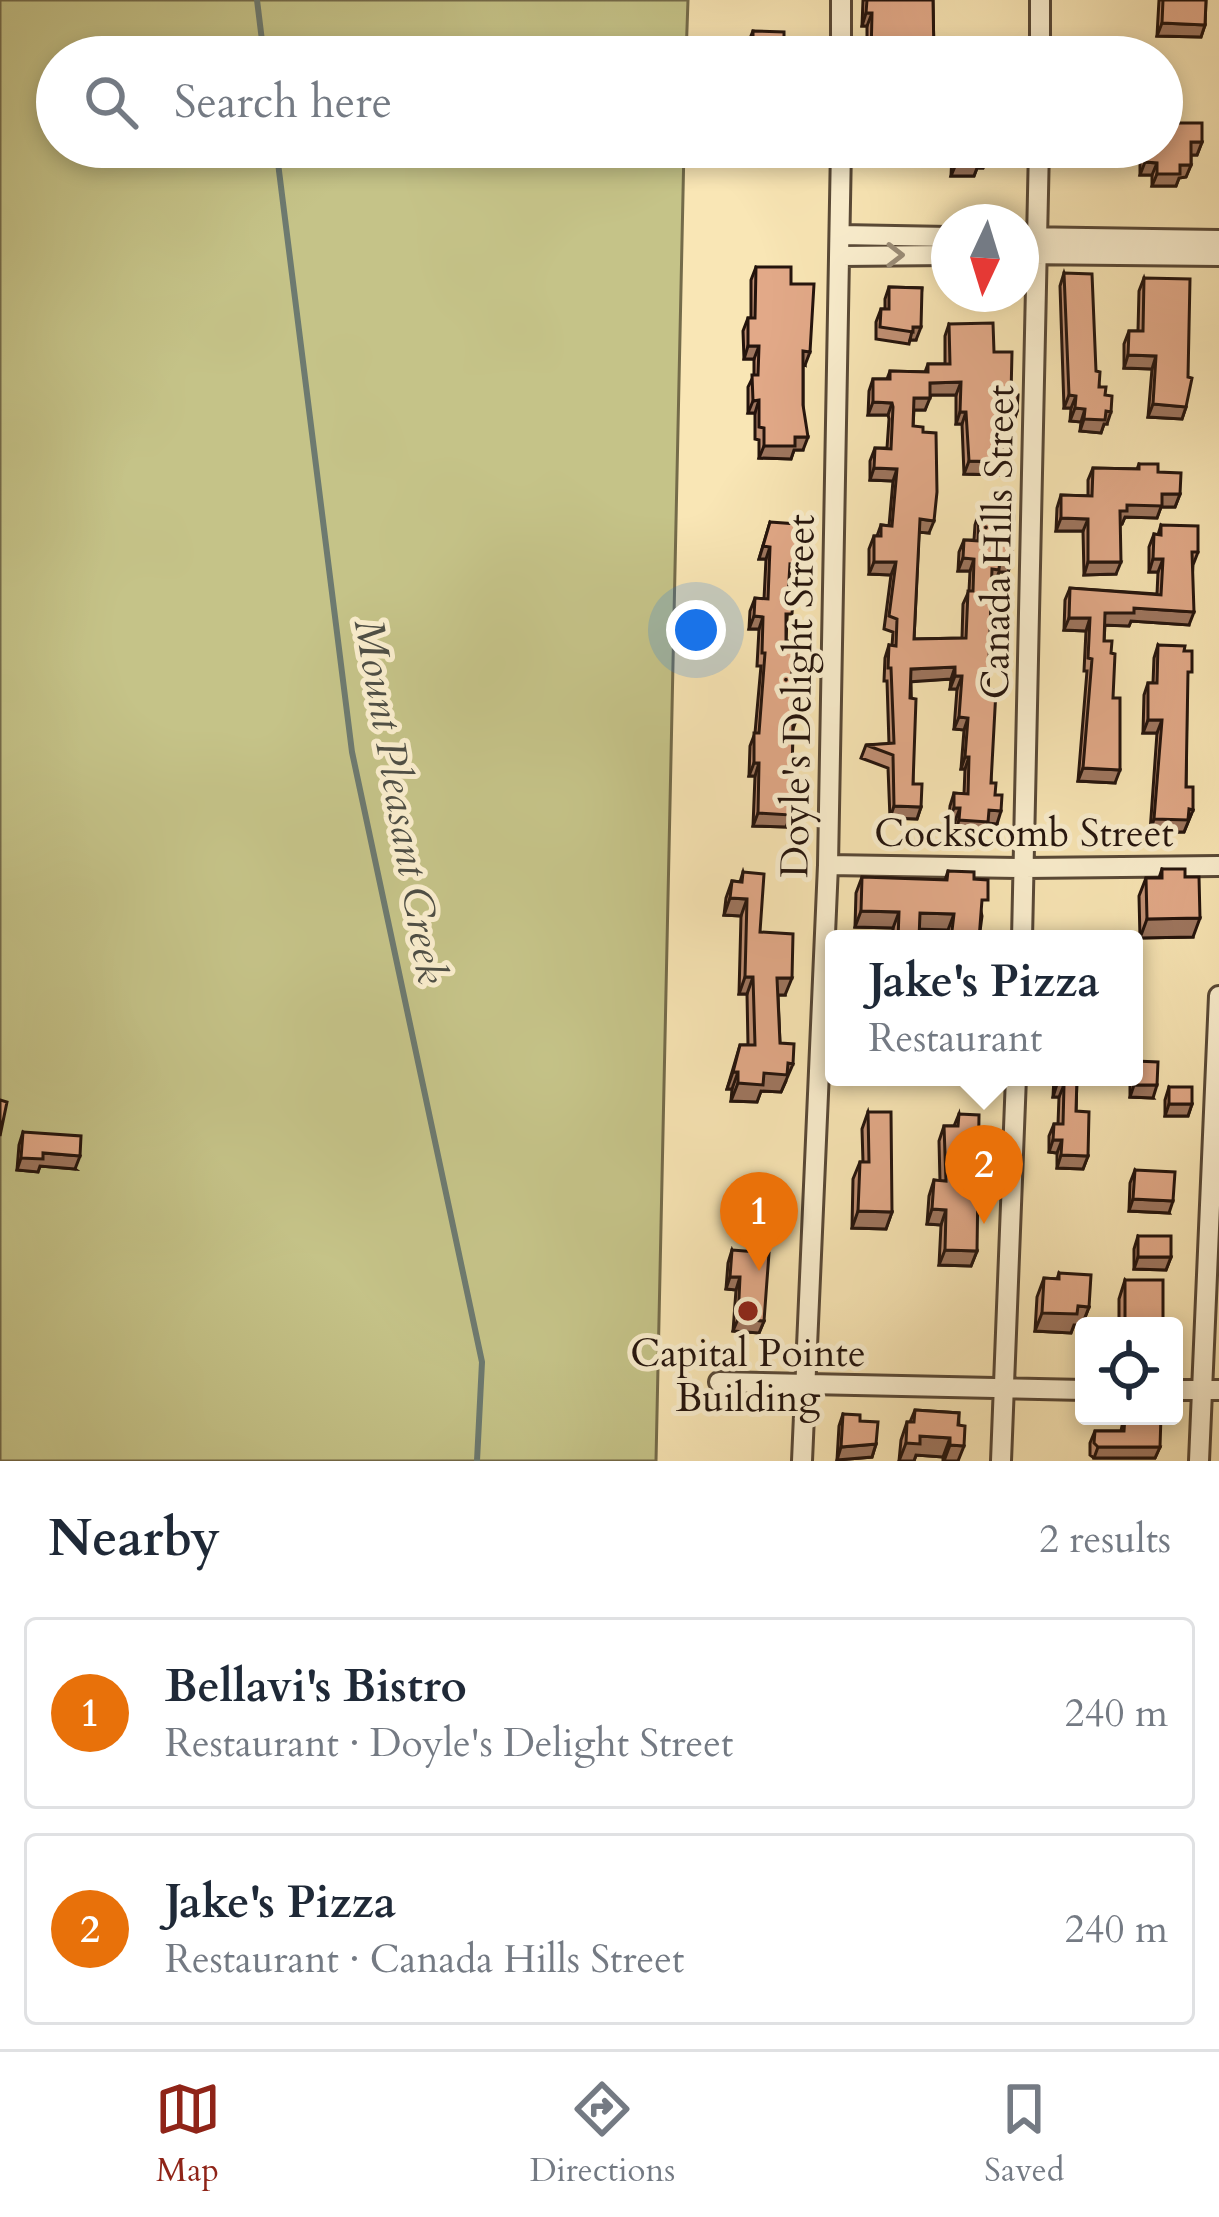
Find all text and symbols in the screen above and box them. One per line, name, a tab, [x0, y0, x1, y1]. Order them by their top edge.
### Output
search box	[36, 36, 1183, 168]
icon: search	[78, 69, 144, 135]
text: Search here	[174, 72, 392, 133]
north arrow	[931, 204, 1039, 312]
one-way arrow	[887, 242, 905, 268]
street label: Canada Hills Street	[969, 384, 1027, 700]
street label: Doyle's Delight Street	[768, 514, 828, 878]
your location	[666, 600, 726, 660]
water label: Mount Pleasant Creek	[340, 614, 460, 988]
street label: Cockscomb Street	[874, 807, 1174, 860]
popup	[825, 930, 1143, 1086]
text: Jake's Pizza	[868, 951, 1100, 1012]
text: Restaurant	[868, 1012, 1042, 1065]
pin: 2	[945, 1125, 1023, 1224]
pin: 1	[720, 1172, 798, 1271]
marker: Capital Pointe Building	[735, 1298, 761, 1324]
map controls	[1075, 1317, 1183, 1425]
button: locate	[1075, 1317, 1183, 1425]
place label: Capital Pointe Building	[630, 1327, 866, 1425]
text: Nearby	[48, 1504, 220, 1574]
text: 2 results	[1039, 1513, 1171, 1566]
text: Bellavi's Bistro	[165, 1656, 467, 1717]
text: 1	[80, 1687, 100, 1740]
text: 240 m	[1065, 1687, 1168, 1740]
text: Restaurant · Doyle's Delight Street	[165, 1717, 733, 1770]
text: Jake's Pizza	[165, 1872, 396, 1933]
text: 2	[80, 1903, 100, 1956]
text: 240 m	[1065, 1903, 1168, 1956]
text: Restaurant · Canada Hills Street	[165, 1933, 684, 1986]
tab: Map	[155, 2076, 221, 2193]
tab: Directions	[530, 2076, 675, 2193]
tab: Saved	[984, 2076, 1064, 2193]

